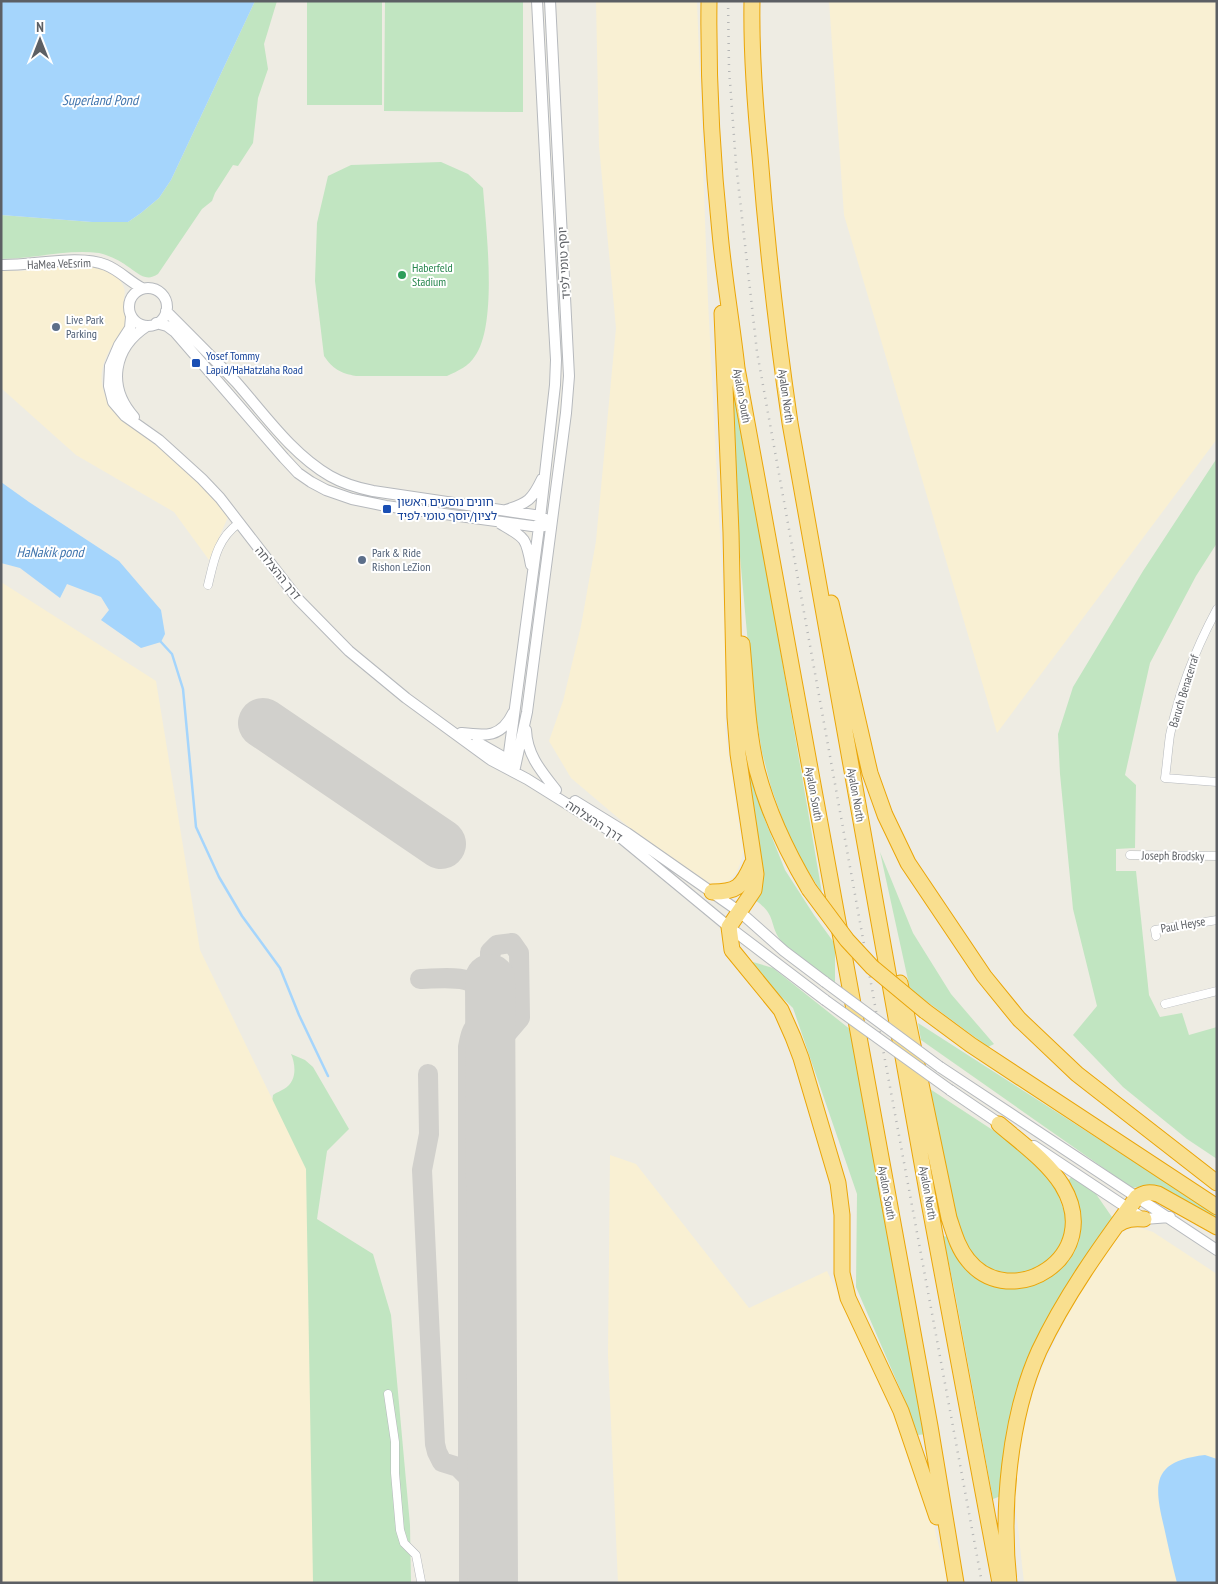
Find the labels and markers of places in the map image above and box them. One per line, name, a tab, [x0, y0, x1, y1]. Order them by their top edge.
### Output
place label: Haberfeld Stadium	[412, 260, 453, 289]
marker: Haberfeld Stadium	[396, 269, 408, 281]
place label: Live Park Parking	[66, 312, 104, 341]
marker: Live Park Parking	[50, 321, 62, 333]
place label: Yosef Tommy Lapid/HaHatzlaha Road	[206, 348, 303, 377]
marker: Yosef Tommy Lapid/HaHatzlaha Road	[190, 357, 202, 369]
place label: חונים נוסעים ראשון לציון/יוסף טומי לפיד	[397, 494, 497, 523]
marker: חונים נוסעים ראשון לציון/יוסף טומי לפיד	[381, 503, 393, 515]
place label: Park & Ride Rishon LeZion	[372, 545, 430, 574]
marker: Park & Ride Rishon LeZion	[356, 554, 368, 566]

